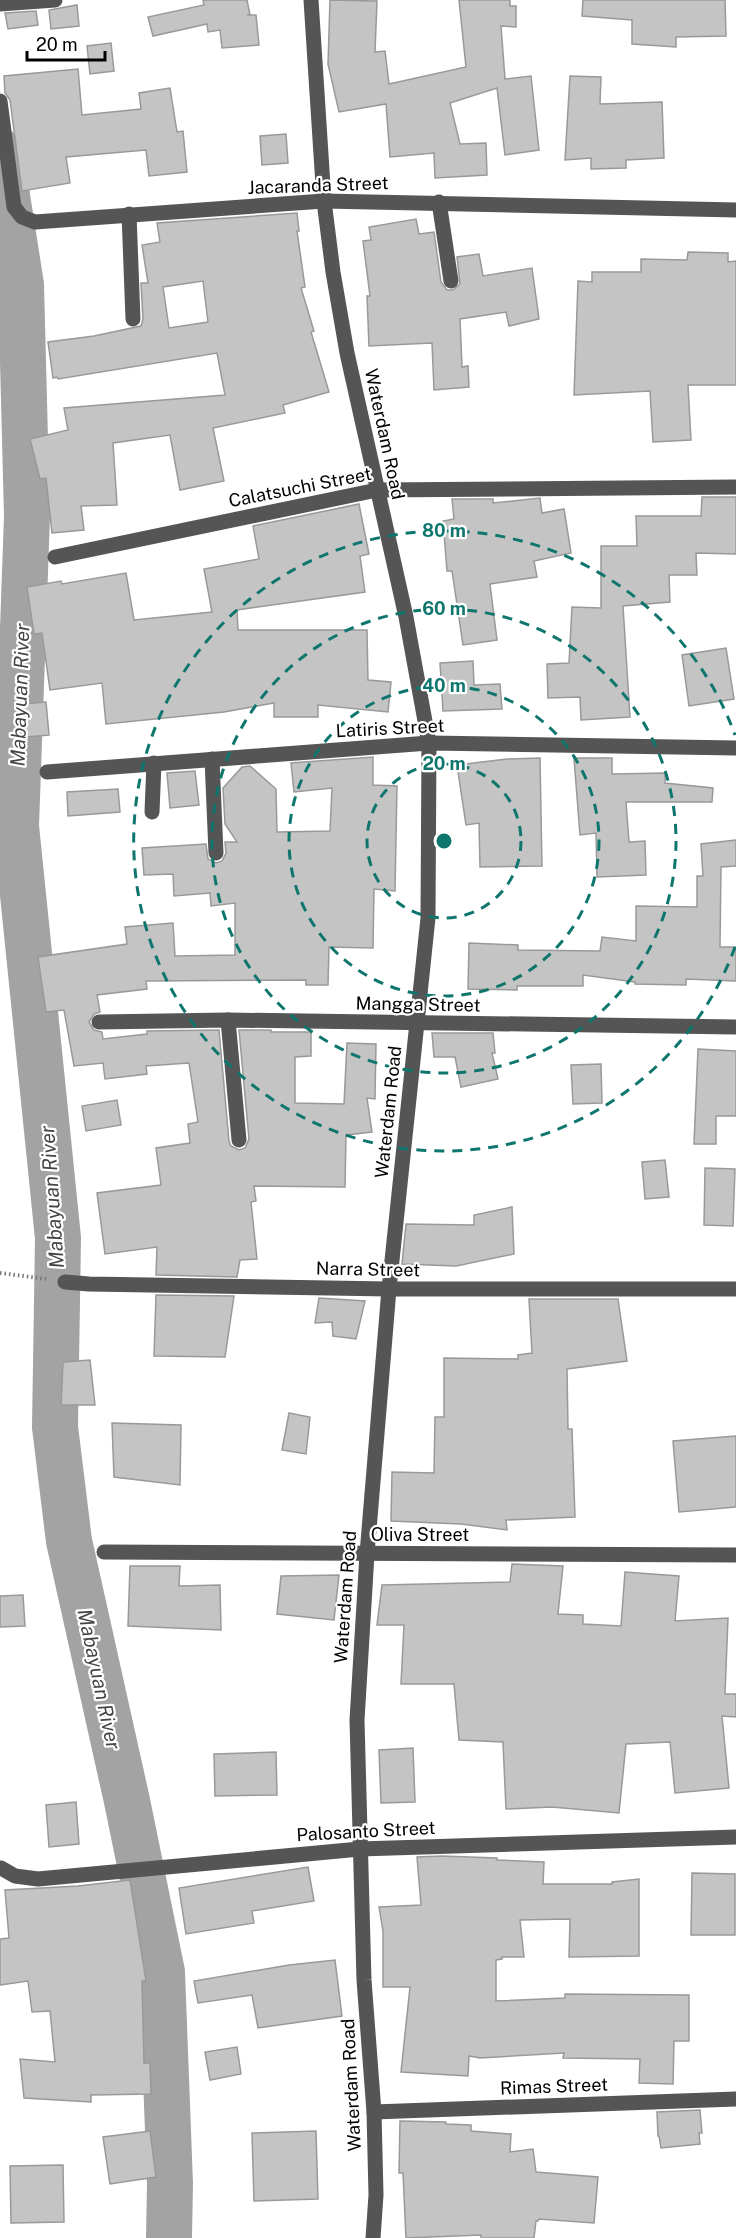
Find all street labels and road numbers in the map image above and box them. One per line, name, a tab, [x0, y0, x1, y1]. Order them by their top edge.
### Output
street label: Jacaranda Street	[247, 172, 389, 198]
street label: Waterdam Road	[361, 367, 409, 501]
street label: Calatsuchi Street	[227, 463, 373, 511]
street label: Latiris Street	[335, 715, 445, 741]
street label: Mangga Street	[355, 992, 481, 1016]
street label: Waterdam Road	[371, 1045, 405, 1179]
street label: Narra Street	[316, 1258, 420, 1280]
street label: Oliva Street	[371, 1524, 469, 1545]
street label: Waterdam Road	[330, 1530, 360, 1664]
street label: Palosanto Street	[296, 1817, 436, 1845]
street label: Waterdam Road	[337, 2018, 365, 2152]
street label: Rimas Street	[500, 2074, 608, 2098]

